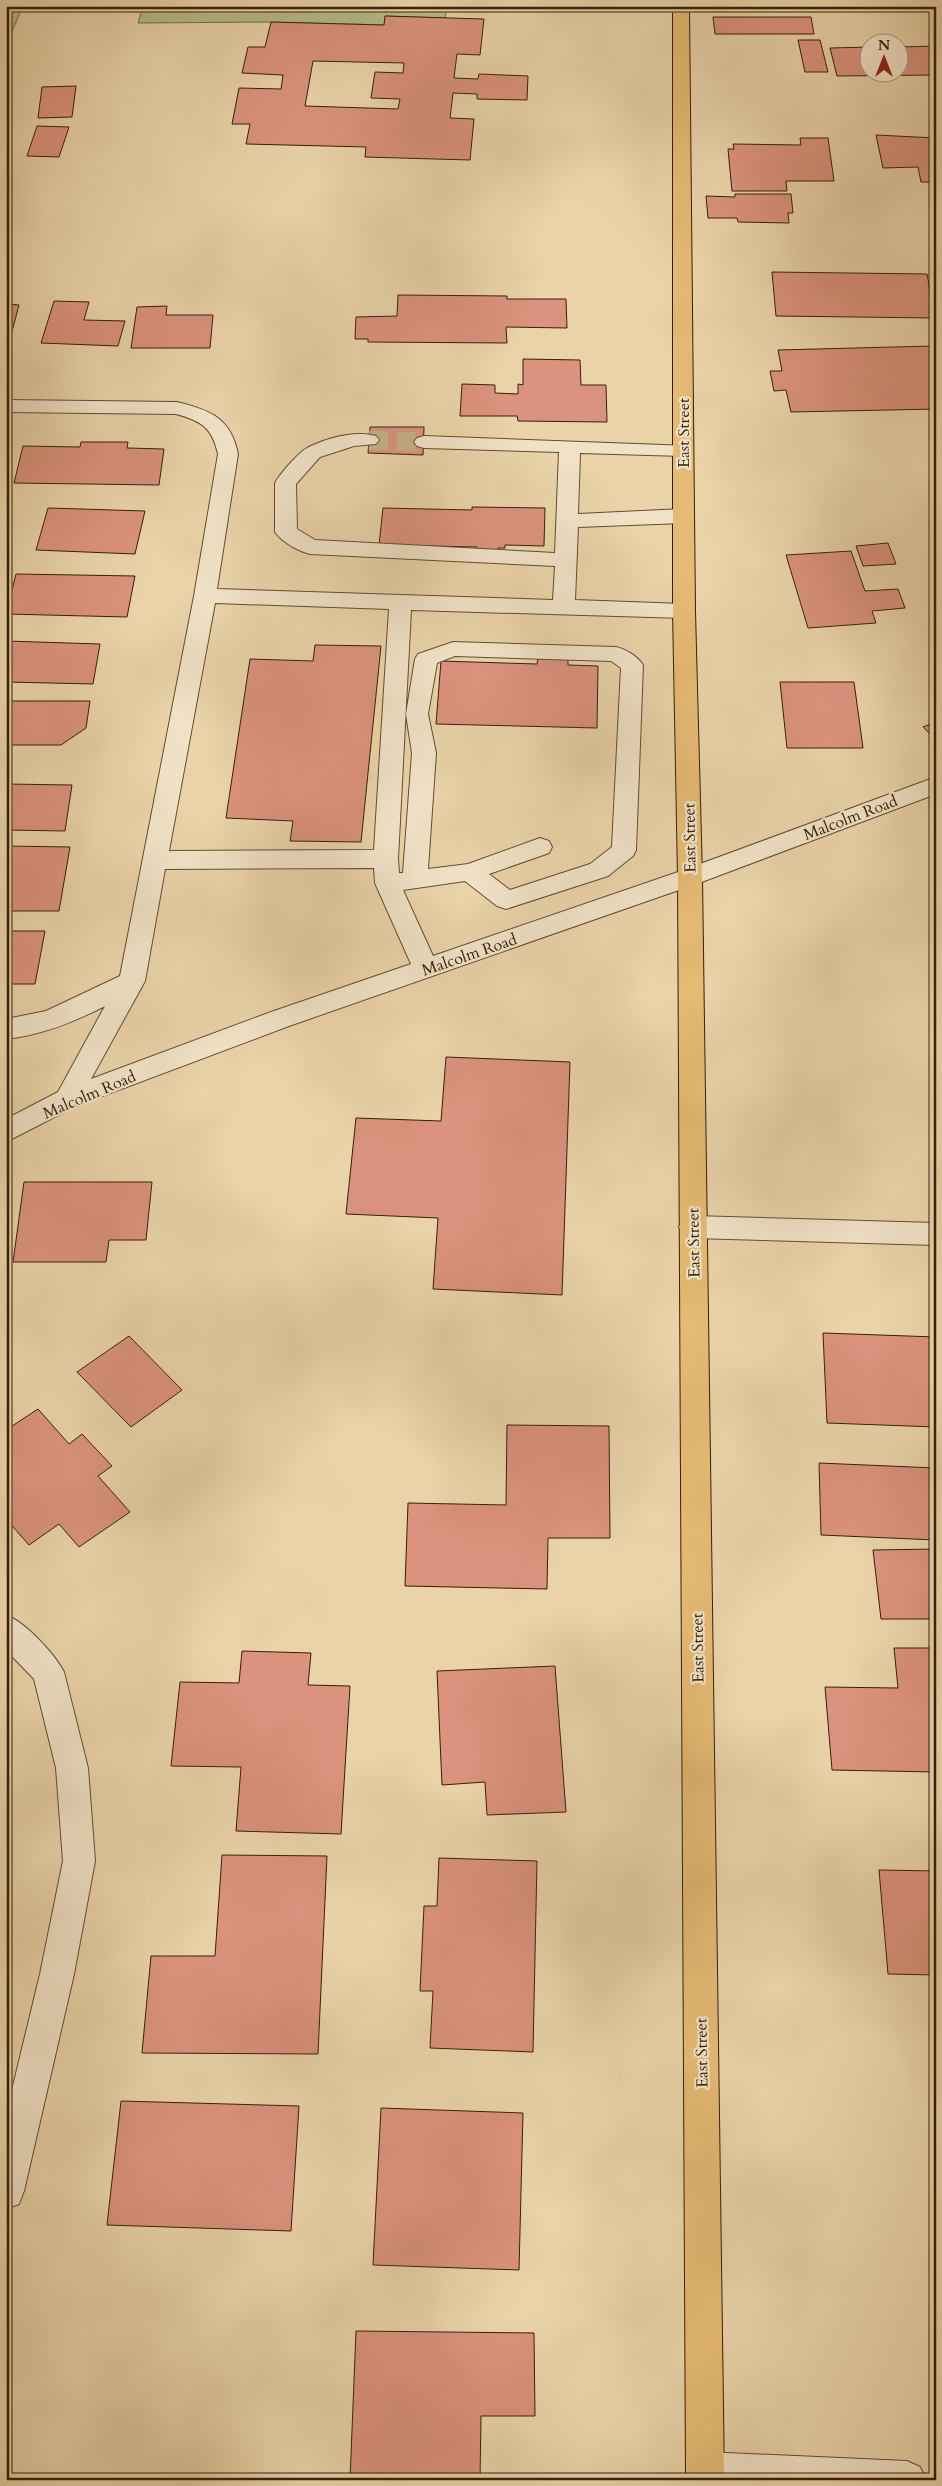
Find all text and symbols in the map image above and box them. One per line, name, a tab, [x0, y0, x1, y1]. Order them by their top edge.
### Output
north arrow	[860, 32, 910, 82]
text: N	[878, 36, 890, 55]
street label: East Street	[673, 398, 695, 468]
street label: Malcolm Road	[800, 790, 901, 846]
street label: East Street	[678, 803, 702, 873]
street label: Malcolm Road	[419, 928, 520, 981]
street label: Malcolm Road	[39, 1065, 140, 1124]
street label: East Street	[682, 1208, 706, 1278]
street label: East Street	[686, 1613, 710, 1683]
street label: East Street	[690, 2018, 714, 2088]

